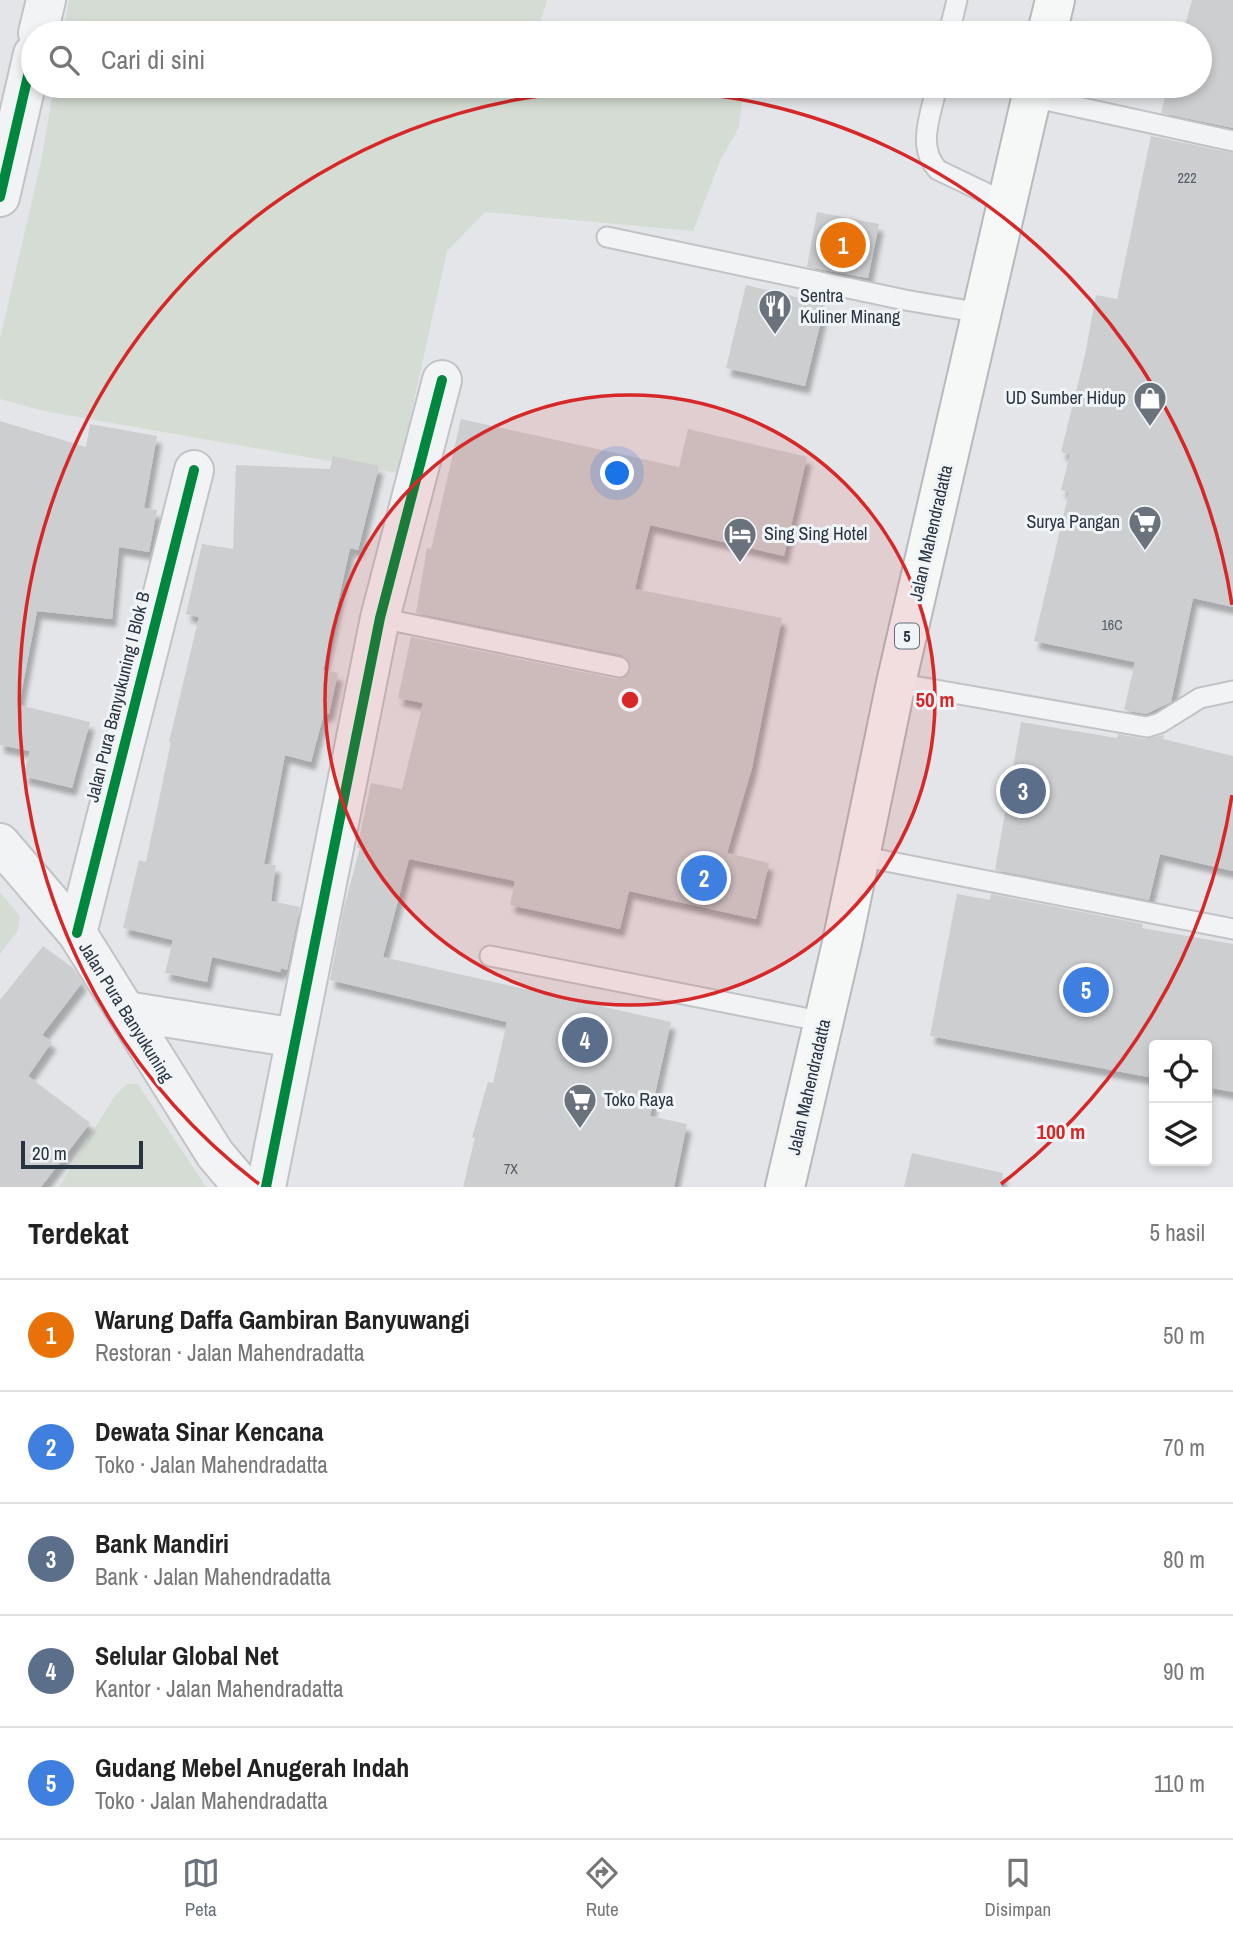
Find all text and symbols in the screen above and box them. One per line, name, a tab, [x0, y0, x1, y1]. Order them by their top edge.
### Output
search box	[21, 21, 1212, 98]
icon: search	[45, 41, 83, 79]
text: Cari di sini	[101, 42, 205, 77]
house number: 222	[1177, 169, 1197, 187]
pin: 1	[820, 219, 866, 271]
place label: Sentra Kuliner Minang	[800, 283, 901, 329]
restaurant icon: Sentra Kuliner Minang	[756, 287, 794, 336]
shop icon: UD Sumber Hidup	[1131, 379, 1169, 428]
place label: UD Sumber Hidup	[1005, 385, 1126, 410]
your location	[600, 456, 634, 490]
street label: Jalan Mahendradatta	[903, 463, 958, 603]
supermarket icon: Surya Pangan	[1126, 503, 1164, 552]
place label: Surya Pangan	[1026, 509, 1120, 534]
hotel icon: Sing Sing Hotel	[721, 515, 759, 564]
place label: Sing Sing Hotel	[764, 521, 867, 546]
street label: Jalan Pura Banyukuning I Blok B	[79, 589, 156, 805]
house number: 16C	[1101, 616, 1123, 634]
road number: 5	[895, 624, 919, 649]
text: 50 m	[915, 685, 955, 714]
centre of rings	[618, 688, 642, 712]
pin: 3	[1000, 765, 1046, 817]
pin: 2	[681, 852, 727, 904]
street label: Jalan Pura Banyukuning	[73, 937, 180, 1087]
pin: 5	[1063, 964, 1109, 1016]
pin: 4	[562, 1014, 608, 1066]
street label: Jalan Mahendradatta	[781, 1017, 836, 1157]
map controls	[1149, 1040, 1212, 1166]
button: locate	[1149, 1040, 1212, 1103]
supermarket icon: Toko Raya	[561, 1081, 599, 1130]
place label: Toko Raya	[604, 1087, 674, 1112]
button: layers	[1149, 1103, 1212, 1166]
text: 100 m	[1037, 1117, 1085, 1146]
scale bar	[21, 1138, 144, 1170]
text: 20 m	[32, 1140, 67, 1166]
house number: 7X	[504, 1160, 518, 1178]
text: Terdekat	[28, 1213, 129, 1253]
text: 5 hasil	[1149, 1217, 1205, 1248]
text: Warung Daffa Gambiran Banyuwangi	[95, 1302, 470, 1337]
text: 1	[46, 1320, 56, 1351]
text: 50 m	[1163, 1320, 1205, 1351]
text: Restoran · Jalan Mahendradatta	[95, 1337, 364, 1368]
text: Dewata Sinar Kencana	[95, 1414, 324, 1449]
text: 2	[46, 1432, 56, 1463]
text: 70 m	[1163, 1432, 1205, 1463]
text: Toko · Jalan Mahendradatta	[95, 1449, 328, 1480]
text: Bank Mandiri	[95, 1526, 229, 1561]
text: 3	[46, 1544, 56, 1575]
text: 80 m	[1163, 1544, 1205, 1575]
text: Bank · Jalan Mahendradatta	[95, 1561, 331, 1592]
text: Selular Global Net	[95, 1638, 279, 1673]
text: 4	[46, 1656, 56, 1687]
text: 90 m	[1163, 1656, 1205, 1687]
text: Kantor · Jalan Mahendradatta	[95, 1673, 344, 1704]
text: Gudang Mebel Anugerah Indah	[95, 1750, 409, 1785]
text: 5	[46, 1768, 56, 1799]
text: 110 m	[1154, 1768, 1205, 1799]
text: Toko · Jalan Mahendradatta	[95, 1785, 328, 1816]
tab: Peta	[182, 1854, 220, 1922]
tab: Rute	[583, 1854, 621, 1922]
tab: Disimpan	[985, 1854, 1051, 1922]

